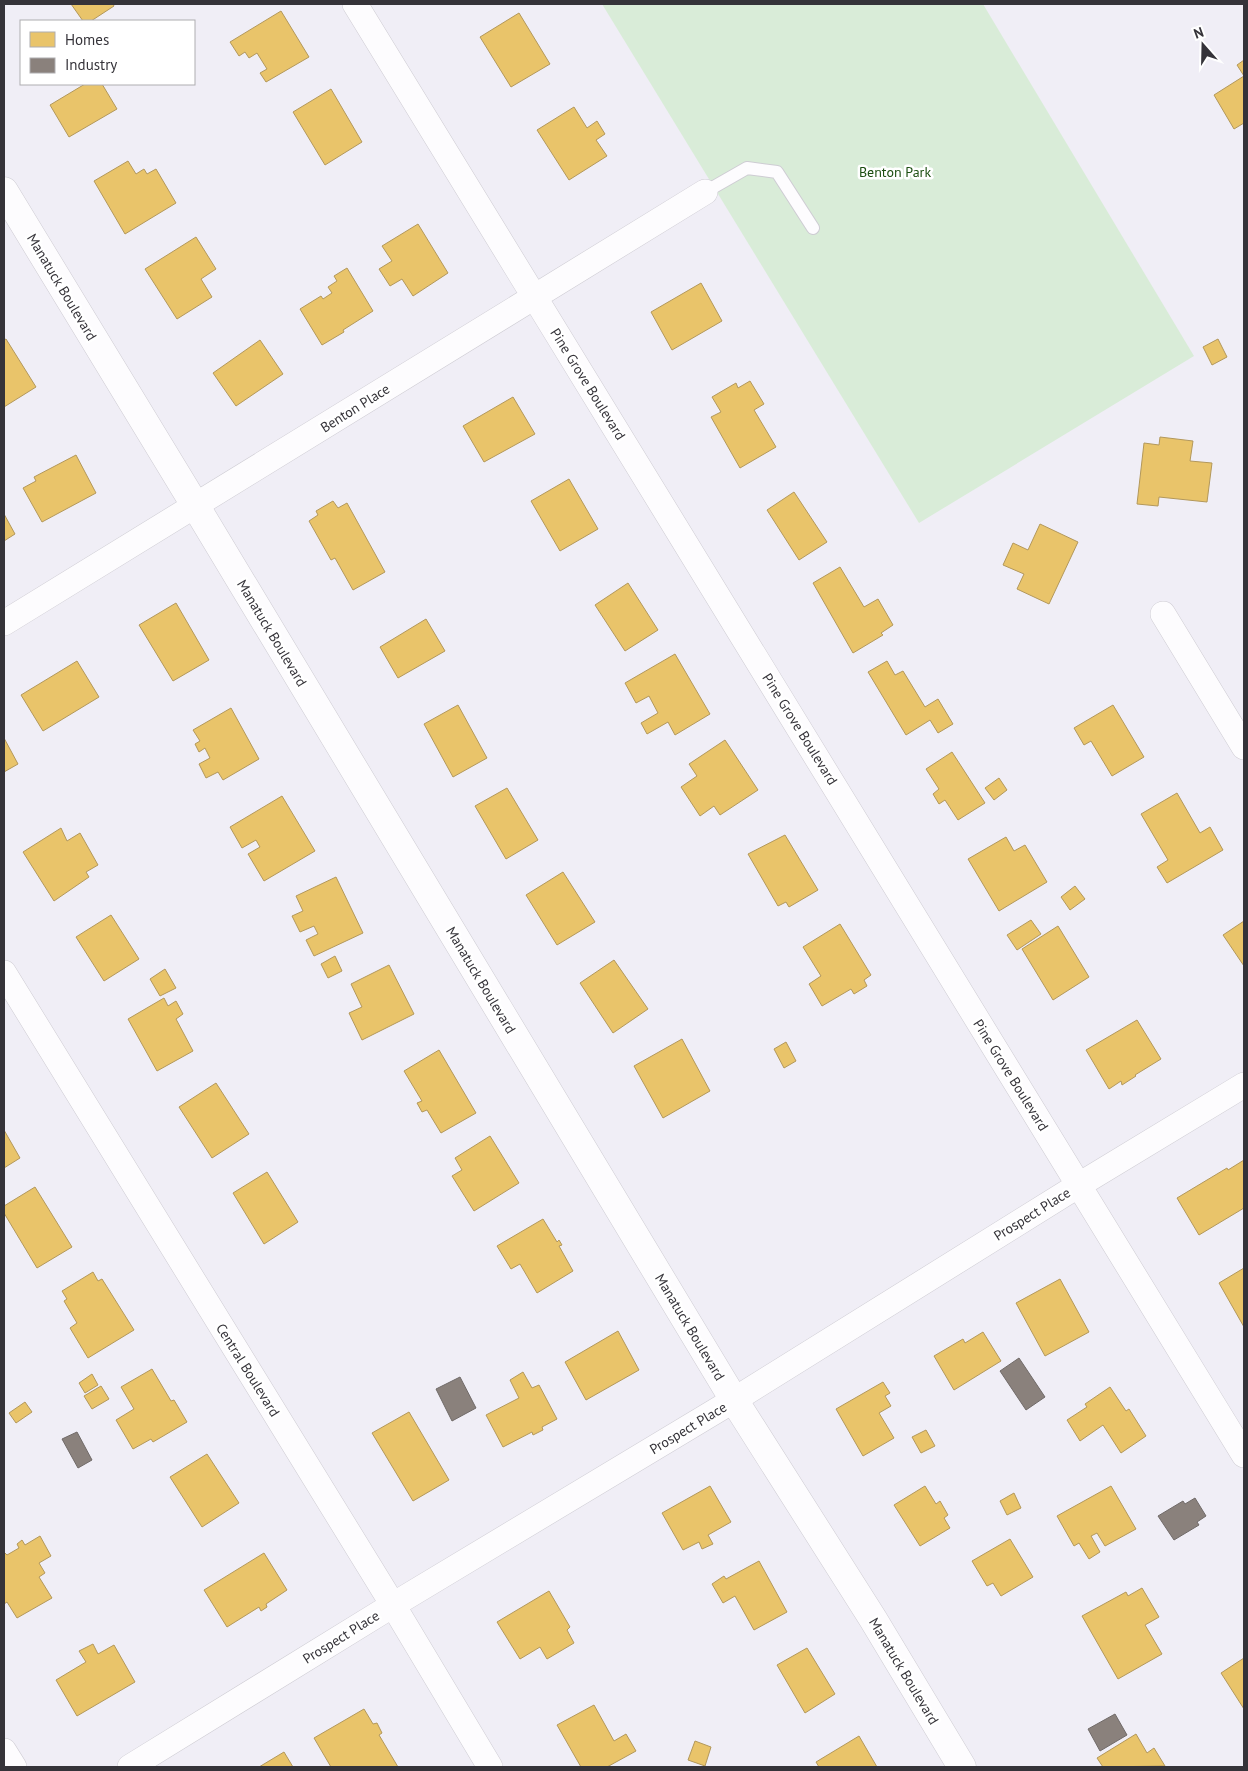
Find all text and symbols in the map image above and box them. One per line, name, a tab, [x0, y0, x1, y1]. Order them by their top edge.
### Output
legend	[20, 20, 195, 85]
north arrow	[1178, 20, 1228, 70]
text: N	[1191, 23, 1206, 43]
text: Homes	[65, 30, 109, 49]
text: Industry	[65, 55, 117, 74]
park label: Benton Park	[859, 163, 931, 181]
street label: Manatuck Boulevard	[23, 230, 101, 344]
street label: Pine Grove Boulevard	[546, 325, 630, 443]
street label: Benton Place	[317, 380, 393, 436]
street label: Manatuck Boulevard	[233, 576, 311, 690]
street label: Pine Grove Boulevard	[758, 670, 842, 788]
street label: Manatuck Boulevard	[442, 923, 520, 1037]
street label: Pine Grove Boulevard	[969, 1016, 1053, 1134]
street label: Prospect Place	[990, 1183, 1074, 1245]
street label: Manatuck Boulevard	[651, 1270, 729, 1384]
street label: Central Boulevard	[212, 1320, 284, 1420]
street label: Prospect Place	[646, 1398, 730, 1458]
street label: Prospect Place	[299, 1606, 383, 1668]
street label: Manatuck Boulevard	[865, 1614, 943, 1728]

